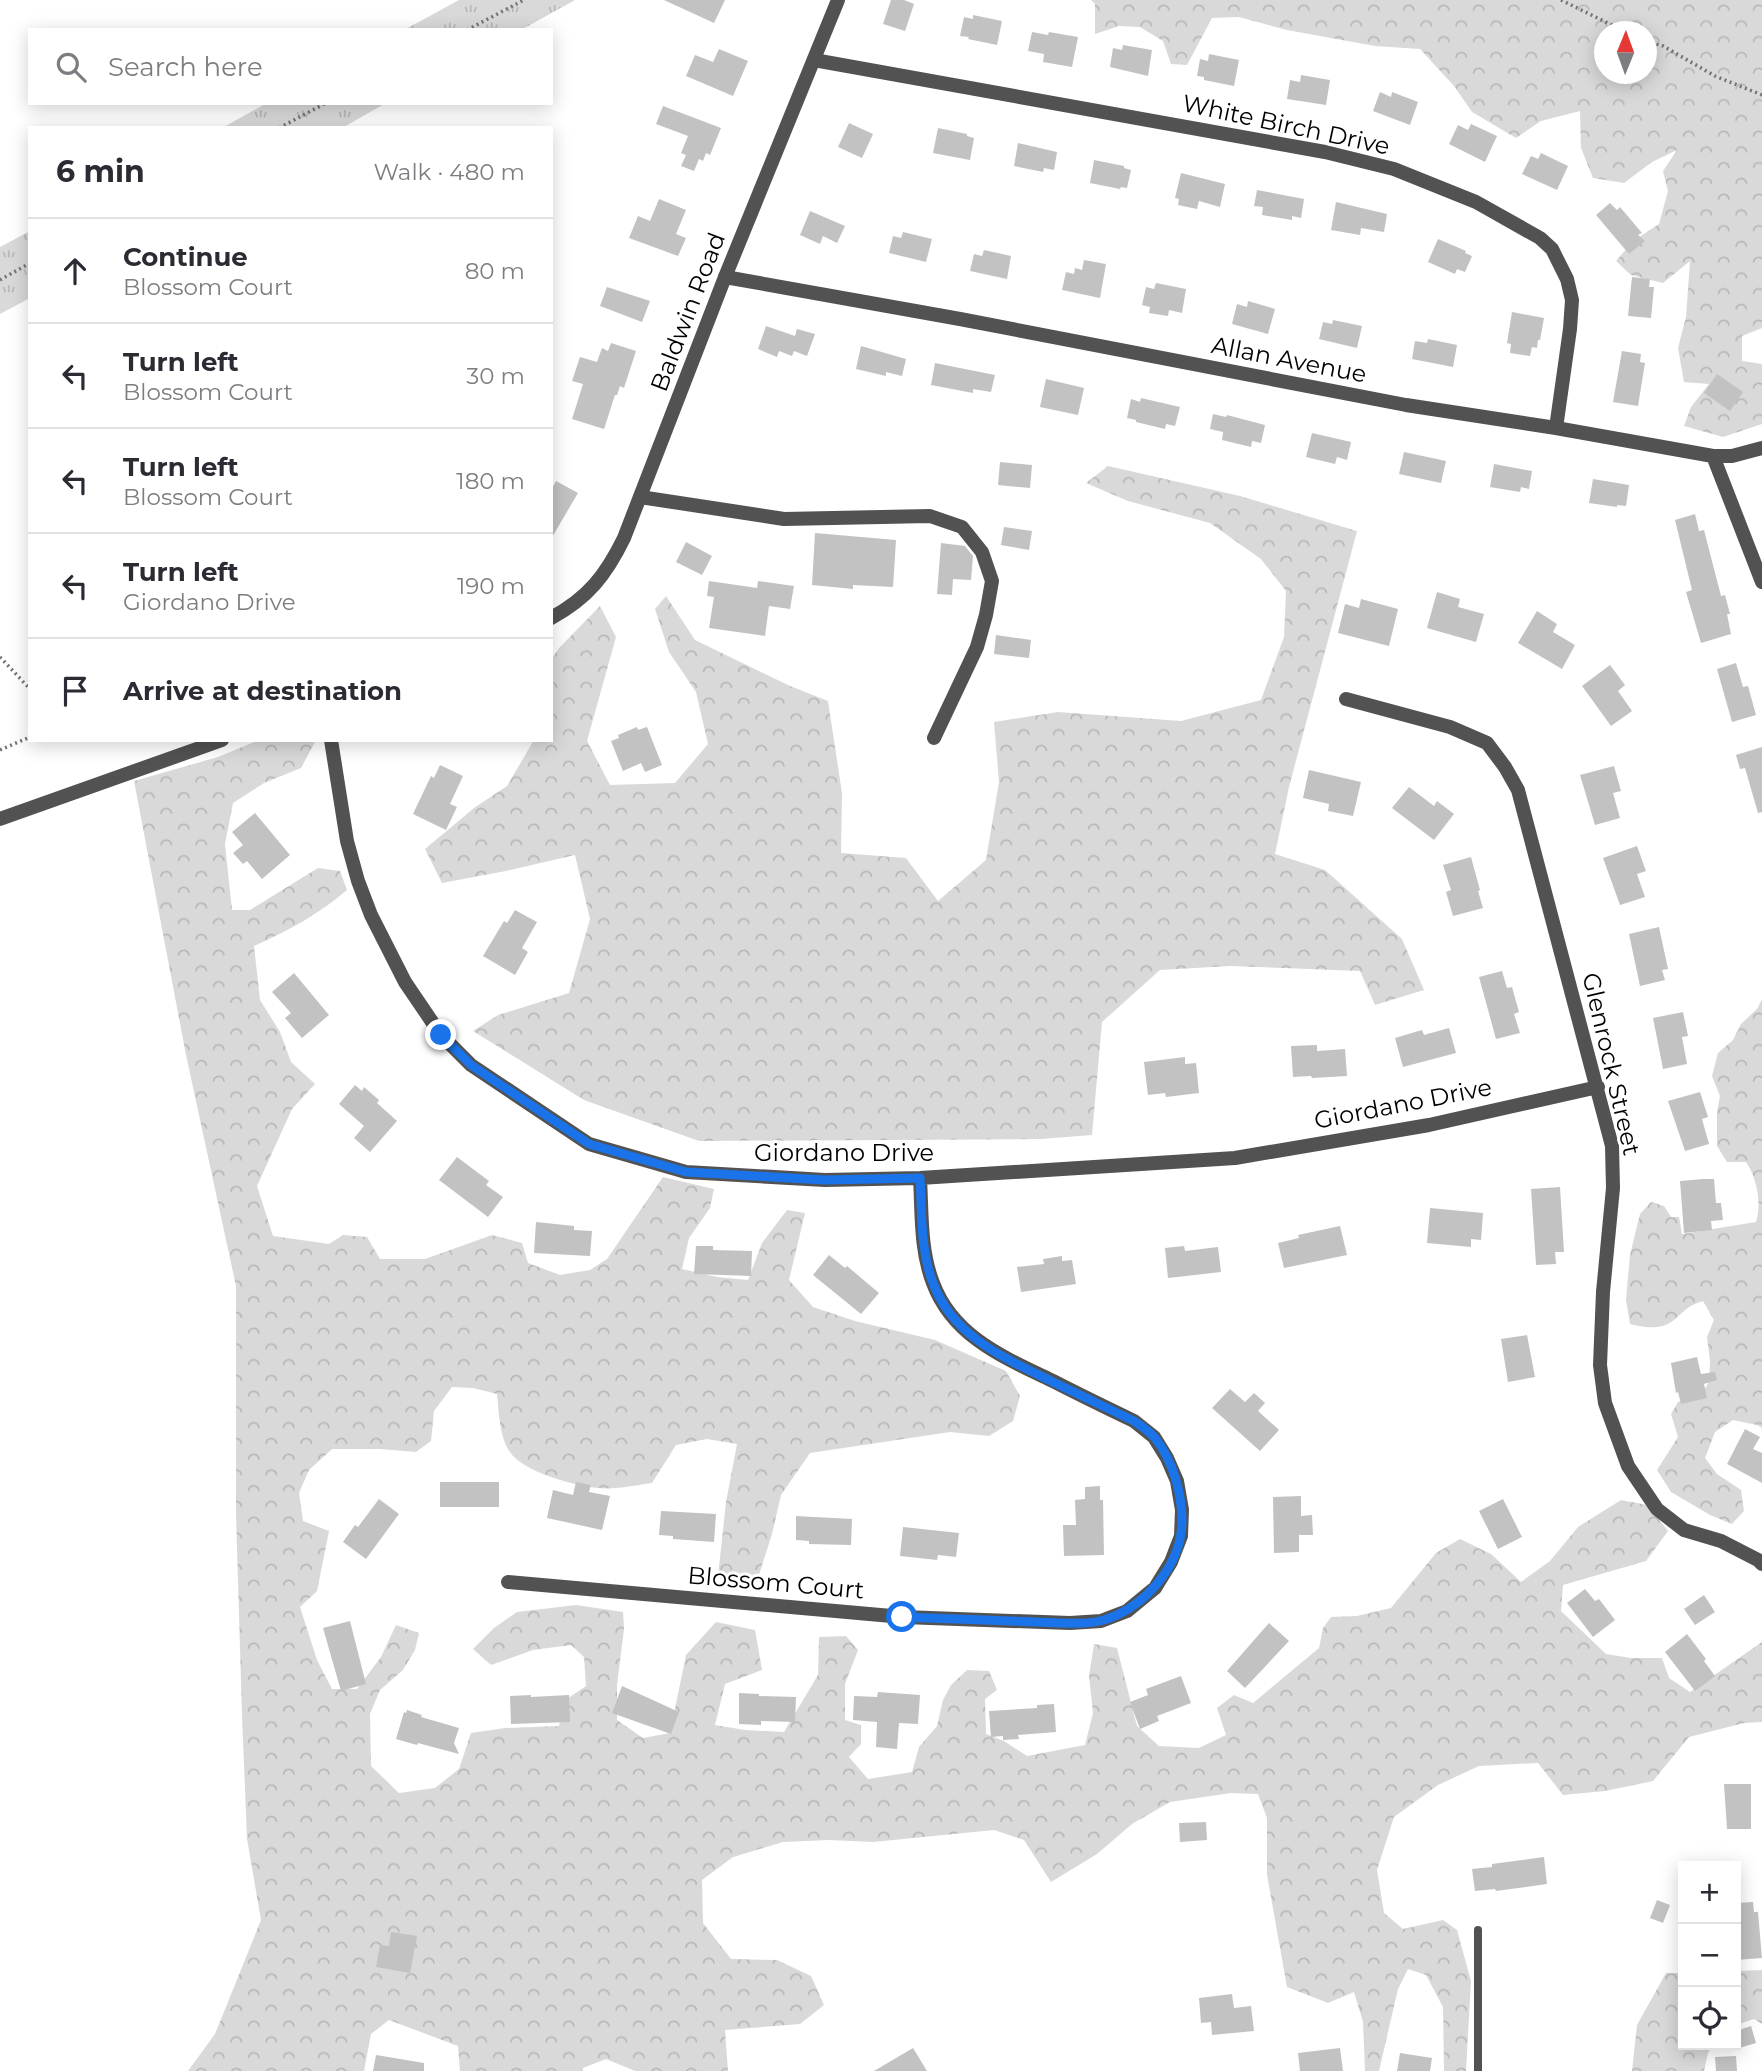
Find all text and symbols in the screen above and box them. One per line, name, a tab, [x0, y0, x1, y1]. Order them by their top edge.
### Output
north arrow	[1594, 21, 1657, 84]
search box	[28, 28, 553, 105]
icon: search	[52, 48, 90, 86]
text: Search here	[108, 51, 263, 83]
street label: White Birch Drive	[1180, 88, 1392, 161]
text: 6 min	[56, 153, 145, 190]
text: Walk · 480 m	[374, 158, 525, 186]
street label: Baldwin Road	[644, 228, 731, 395]
text: Continue	[123, 241, 248, 273]
icon: ahead	[56, 252, 94, 290]
text: 80 m	[465, 257, 525, 285]
text: Blossom Court	[123, 273, 293, 301]
street label: Allan Avenue	[1209, 330, 1369, 389]
text: Turn left	[123, 346, 239, 378]
icon: left	[56, 357, 94, 395]
text: 30 m	[466, 362, 525, 390]
text: Blossom Court	[123, 378, 293, 406]
text: Turn left	[123, 451, 239, 483]
icon: left	[56, 462, 94, 500]
text: 180 m	[456, 467, 525, 495]
text: Blossom Court	[123, 483, 293, 511]
text: Turn left	[123, 556, 239, 588]
icon: left	[56, 567, 94, 605]
text: 190 m	[457, 572, 525, 600]
text: Giordano Drive	[123, 588, 296, 616]
icon: arrive	[56, 672, 94, 710]
text: Arrive at destination	[123, 675, 402, 707]
street label: Glenrock Street	[1576, 970, 1647, 1158]
route end	[425, 1019, 456, 1050]
street label: Giordano Drive	[1312, 1072, 1494, 1135]
street label: Giordano Drive	[754, 1138, 934, 1167]
street label: Blossom Court	[687, 1560, 866, 1605]
route start	[886, 1601, 917, 1632]
map controls	[1678, 1861, 1741, 2050]
button: +	[1678, 1861, 1741, 1924]
button: −	[1678, 1924, 1741, 1987]
button: locate	[1678, 1987, 1741, 2050]

